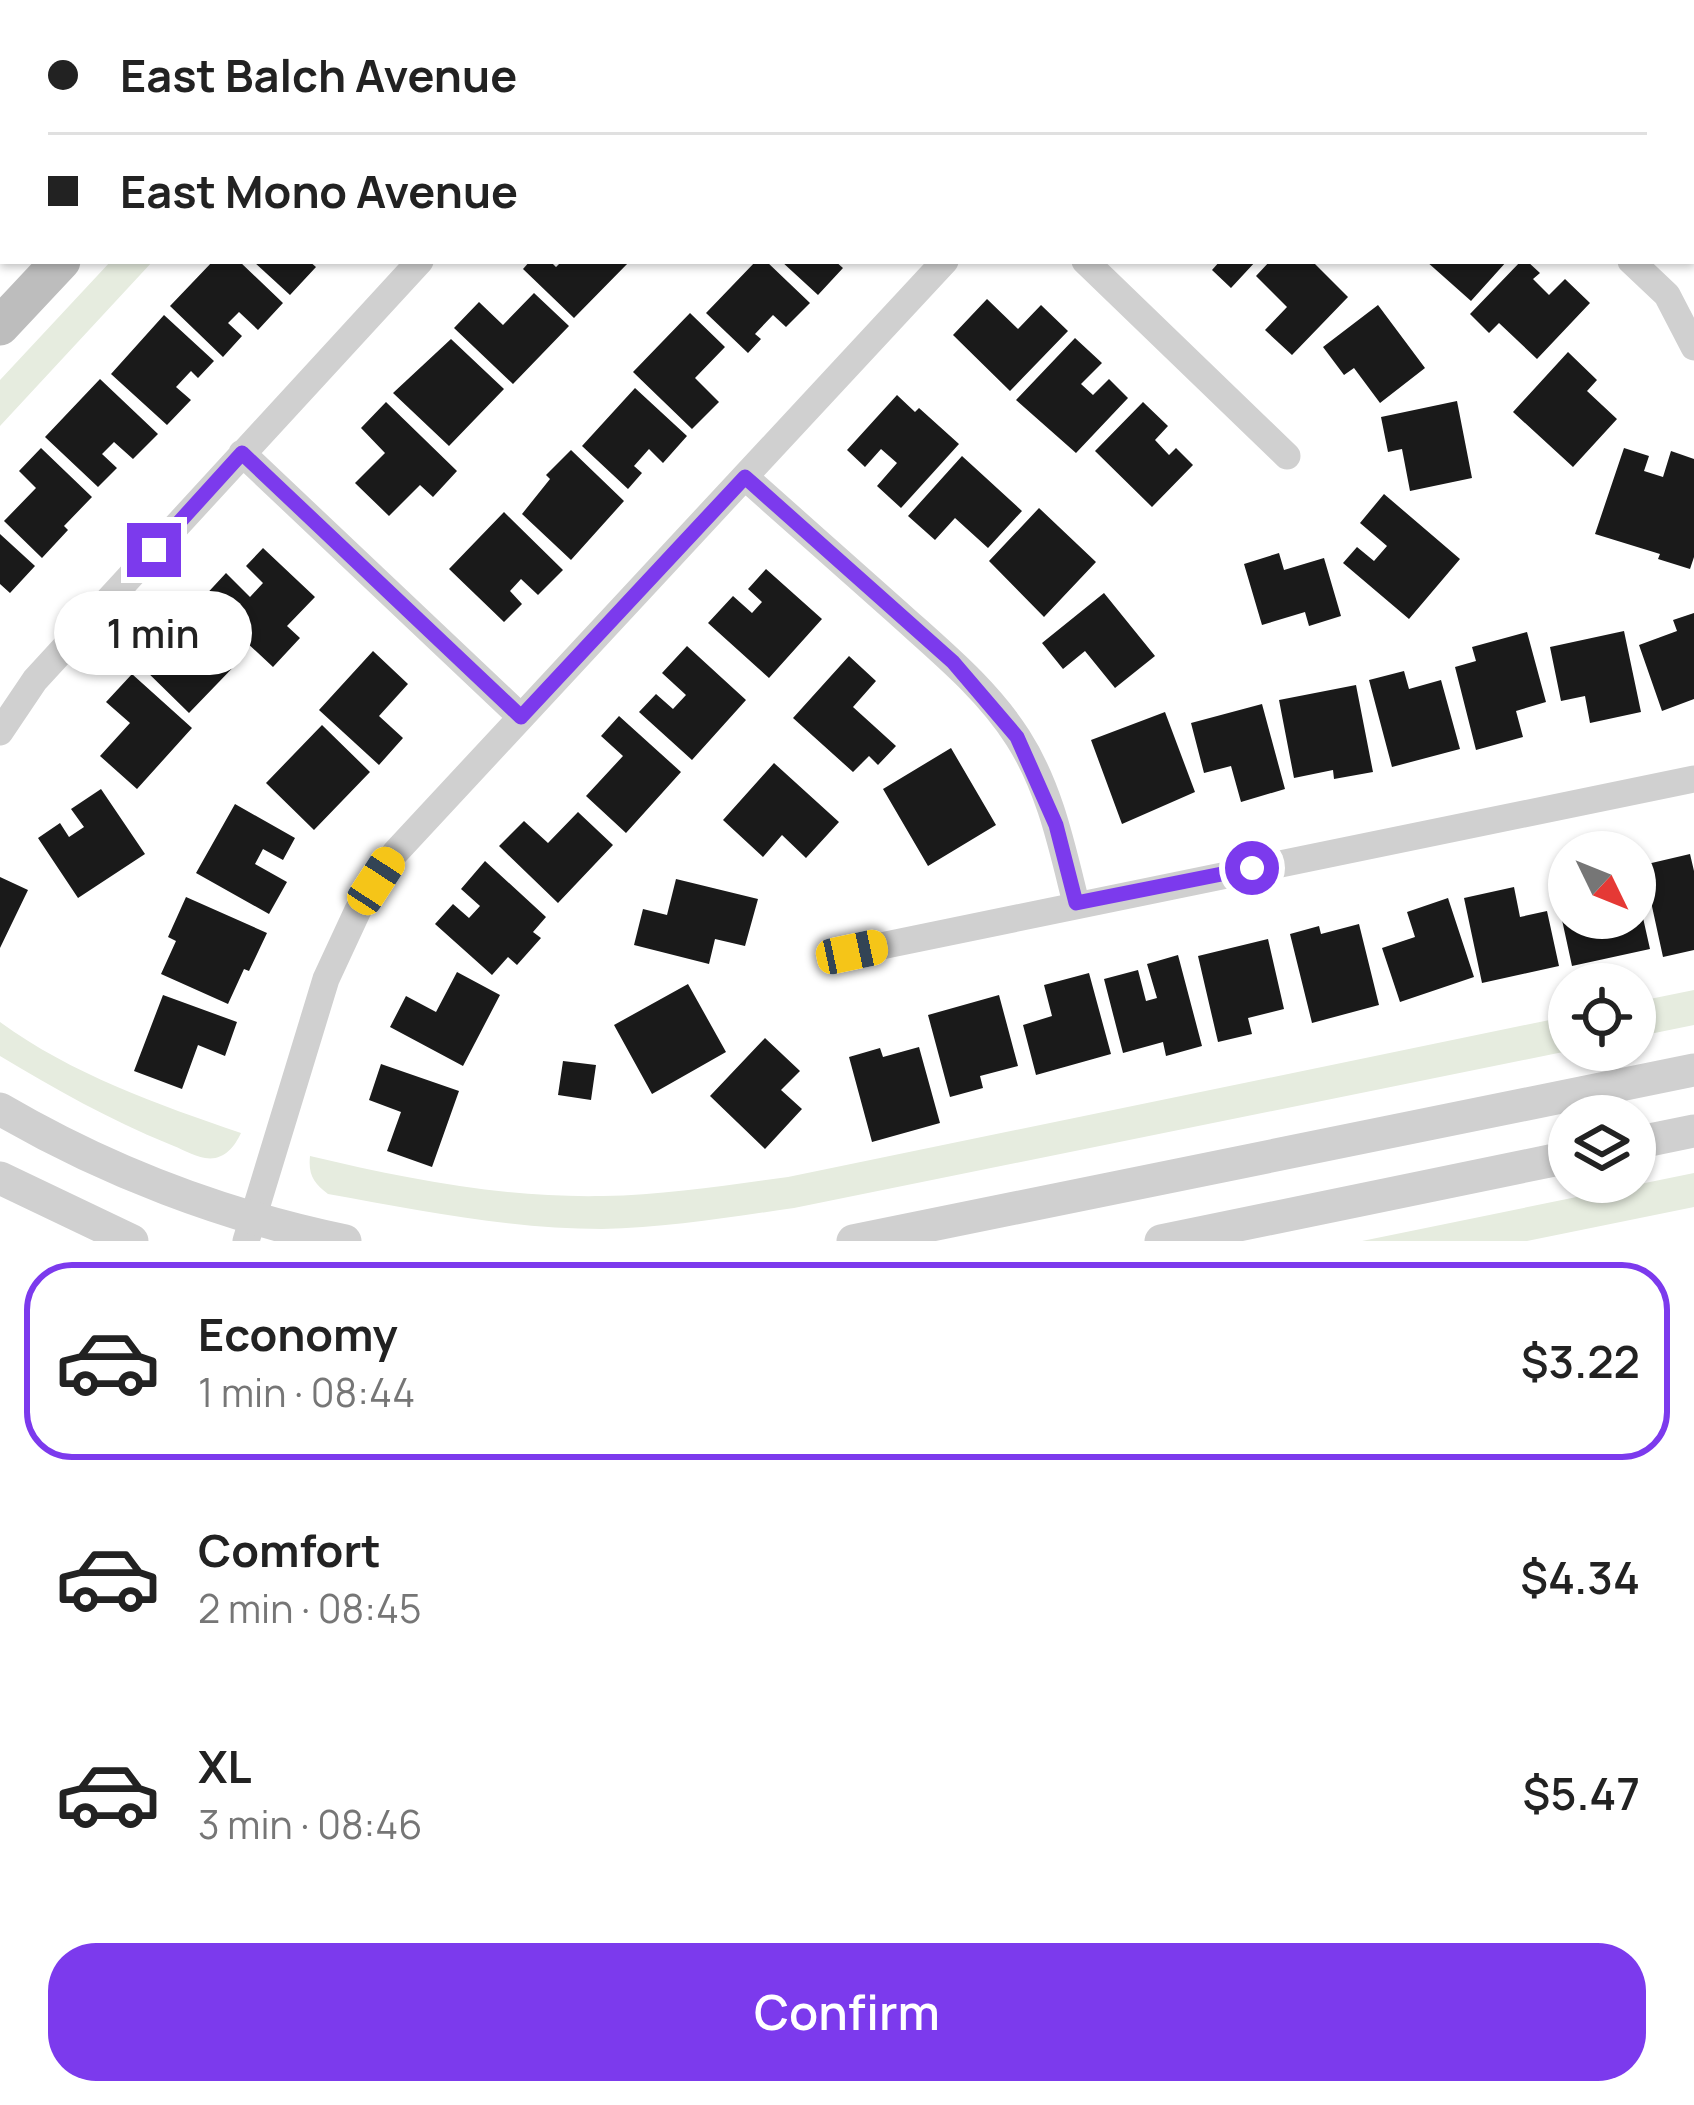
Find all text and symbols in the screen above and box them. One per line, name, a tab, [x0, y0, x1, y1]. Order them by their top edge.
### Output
text: East Balch Avenue	[120, 44, 517, 106]
text: East Mono Avenue	[120, 160, 518, 222]
route end	[127, 523, 181, 577]
callout: 1 min	[55, 592, 253, 676]
text: 1 min	[107, 606, 199, 660]
north arrow	[1548, 831, 1656, 939]
map controls	[1548, 831, 1656, 1203]
car	[341, 841, 411, 921]
route start	[1225, 841, 1279, 895]
car	[813, 927, 891, 977]
button: locate	[1548, 963, 1656, 1071]
button: layers	[1548, 1095, 1656, 1203]
text: Economy	[198, 1303, 398, 1365]
icon: car	[54, 1307, 162, 1415]
text: $3.22	[1521, 1330, 1640, 1392]
text: 1 min · 08:44	[198, 1365, 415, 1419]
text: Comfort	[198, 1519, 381, 1581]
icon: car	[54, 1523, 162, 1631]
text: $4.34	[1520, 1546, 1640, 1608]
text: 2 min · 08:45	[198, 1581, 421, 1635]
text: XL	[198, 1735, 252, 1797]
icon: car	[54, 1739, 162, 1847]
text: $5.47	[1523, 1762, 1640, 1824]
text: 3 min · 08:46	[198, 1797, 422, 1851]
button: Confirm	[48, 1943, 1646, 2081]

